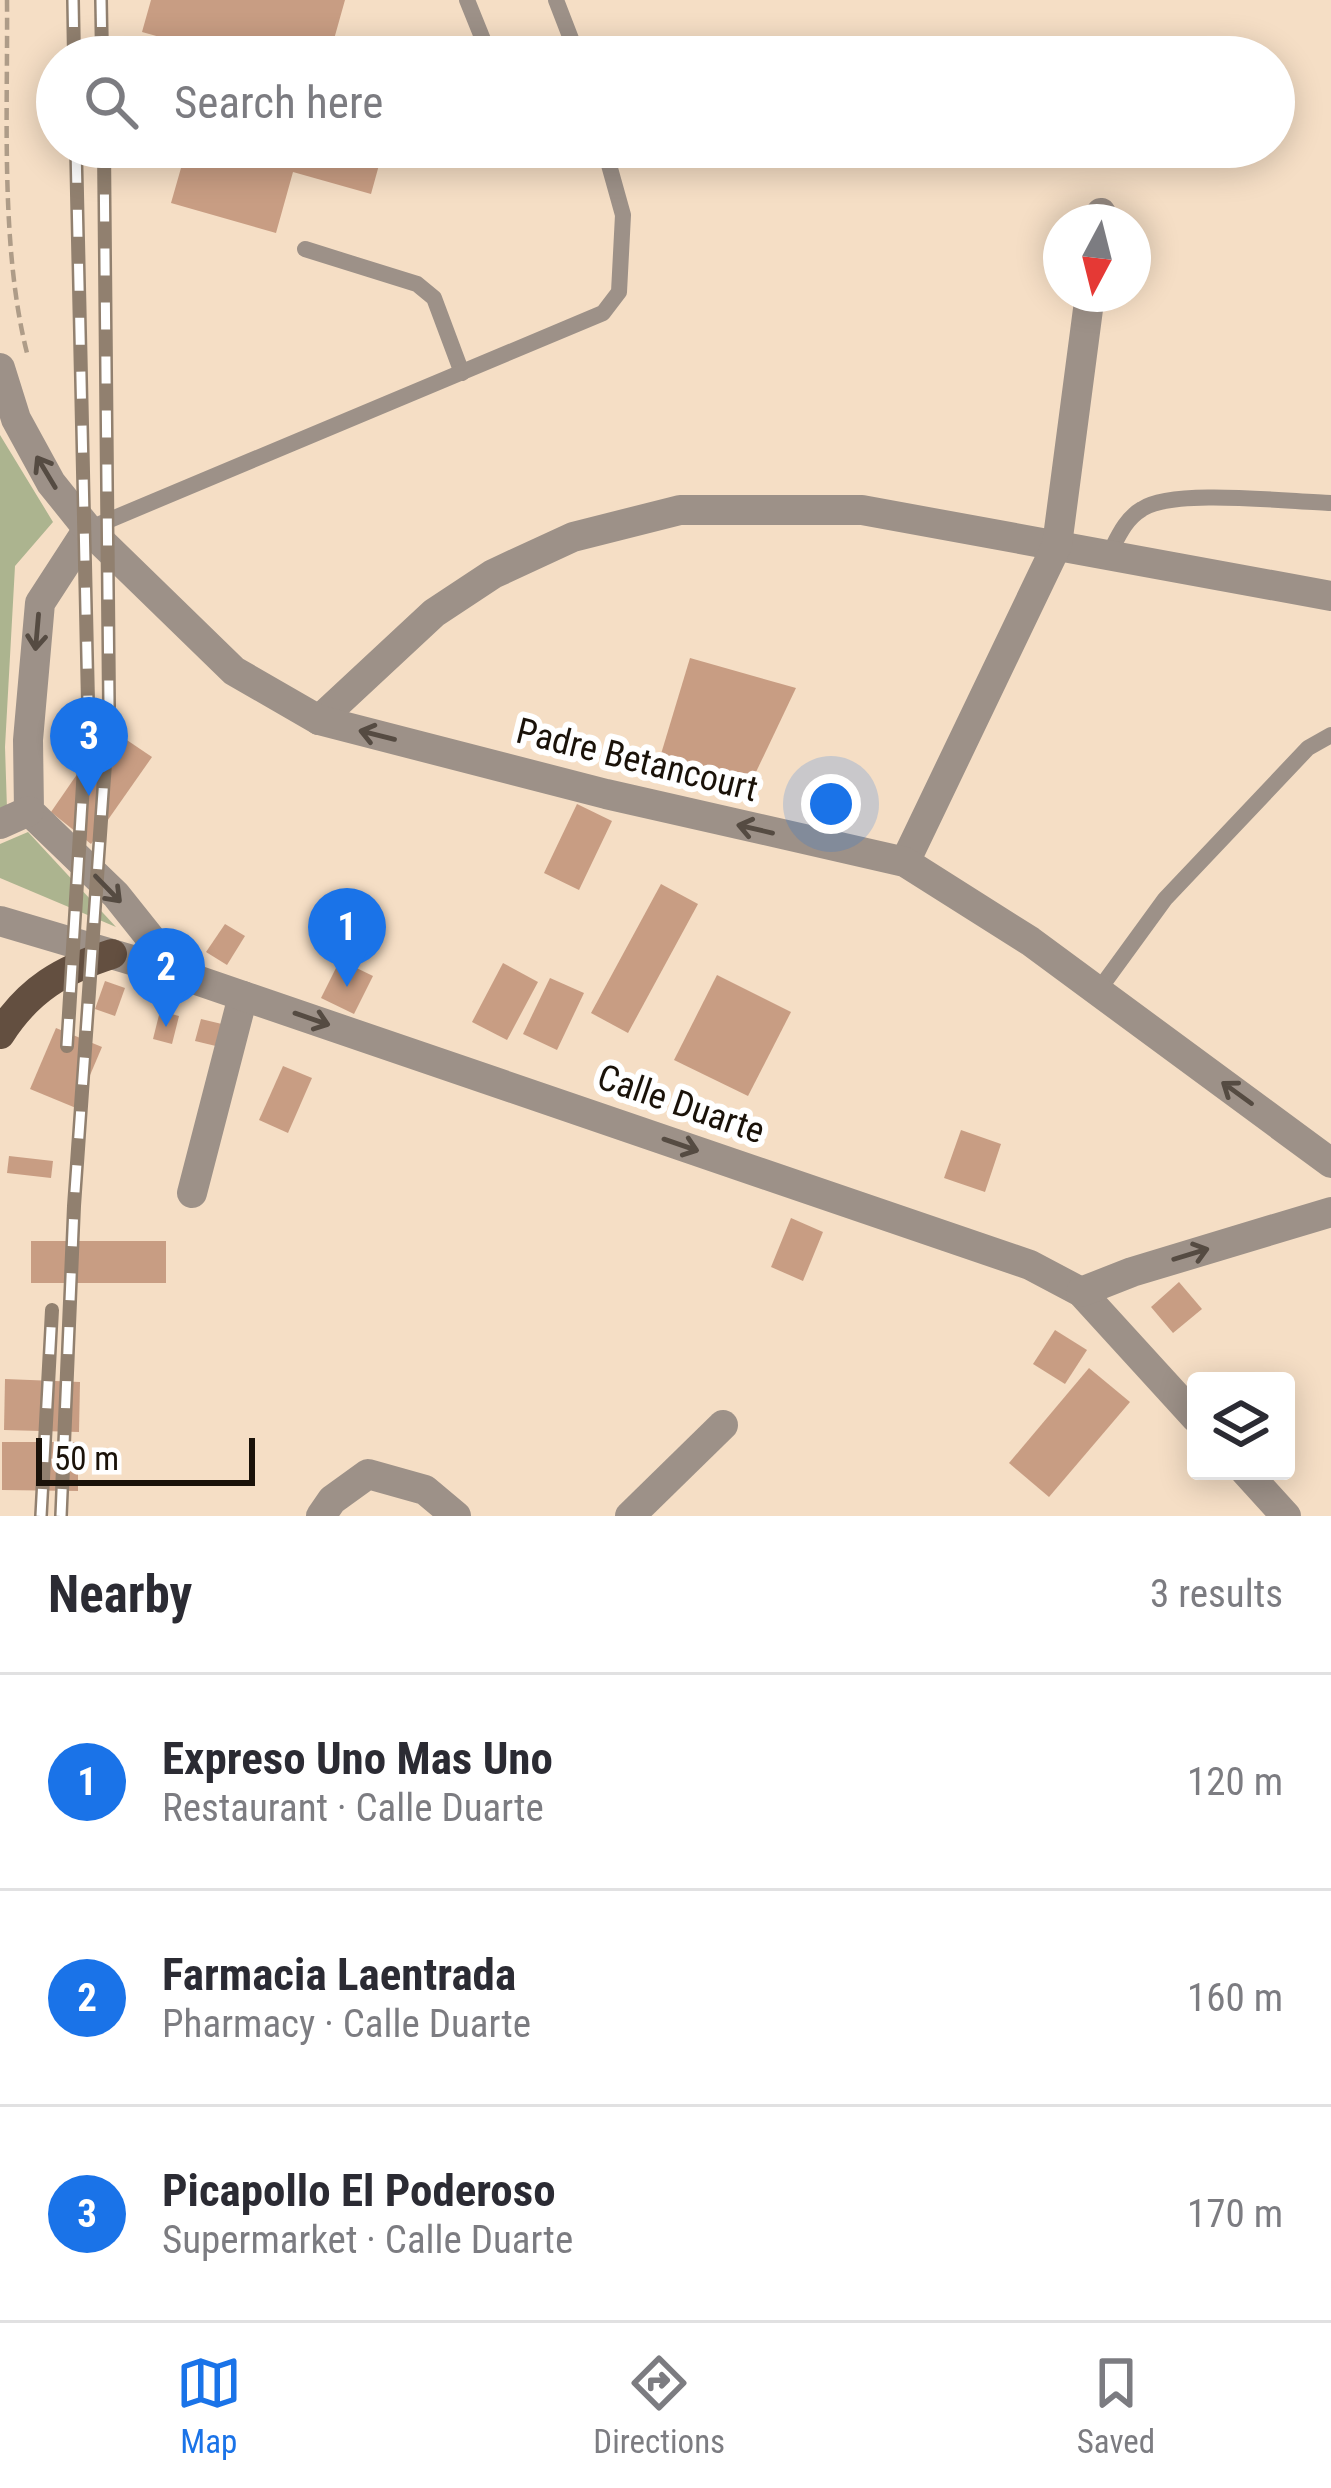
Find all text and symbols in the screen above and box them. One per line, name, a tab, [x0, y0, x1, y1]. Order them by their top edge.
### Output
search box	[36, 36, 1295, 168]
icon: search	[78, 69, 144, 135]
text: Search here	[174, 76, 383, 129]
north arrow	[1043, 204, 1151, 312]
one-way arrow	[34, 455, 58, 490]
one-way arrow	[26, 612, 49, 651]
pin: 3	[50, 697, 128, 796]
street label: Padre Betancourt	[512, 710, 762, 810]
one-way arrow	[359, 723, 397, 745]
your location	[801, 774, 861, 834]
one-way arrow	[737, 817, 775, 839]
one-way arrow	[94, 873, 122, 903]
pin: 1	[308, 888, 386, 987]
pin: 2	[127, 928, 205, 1027]
one-way arrow	[292, 1010, 330, 1032]
street label: Calle Duarte	[592, 1056, 770, 1152]
one-way arrow	[1221, 1081, 1254, 1106]
one-way arrow	[661, 1136, 699, 1158]
one-way arrow	[1171, 1242, 1209, 1264]
map controls	[1187, 1372, 1295, 1480]
button: layers	[1187, 1372, 1295, 1480]
scale bar	[36, 1432, 255, 1485]
text: 50 m	[54, 1439, 119, 1478]
text: Nearby	[48, 1565, 192, 1624]
text: 3 results	[1150, 1571, 1283, 1617]
text: Expreso Uno Mas Uno	[162, 1732, 553, 1785]
text: 1	[77, 1759, 97, 1805]
text: 120 m	[1187, 1759, 1283, 1805]
text: Restaurant · Calle Duarte	[162, 1785, 544, 1831]
text: Farmacia Laentrada	[162, 1948, 516, 2001]
text: 2	[77, 1975, 97, 2021]
text: 160 m	[1187, 1975, 1283, 2021]
text: Pharmacy · Calle Duarte	[162, 2001, 531, 2047]
text: Picapollo El Poderoso	[162, 2164, 556, 2217]
text: 3	[77, 2191, 97, 2237]
text: 170 m	[1187, 2191, 1283, 2237]
text: Supermarket · Calle Duarte	[162, 2217, 573, 2263]
tab: Map	[176, 2350, 242, 2461]
tab: Directions	[593, 2350, 725, 2461]
tab: Saved	[1077, 2350, 1155, 2461]

